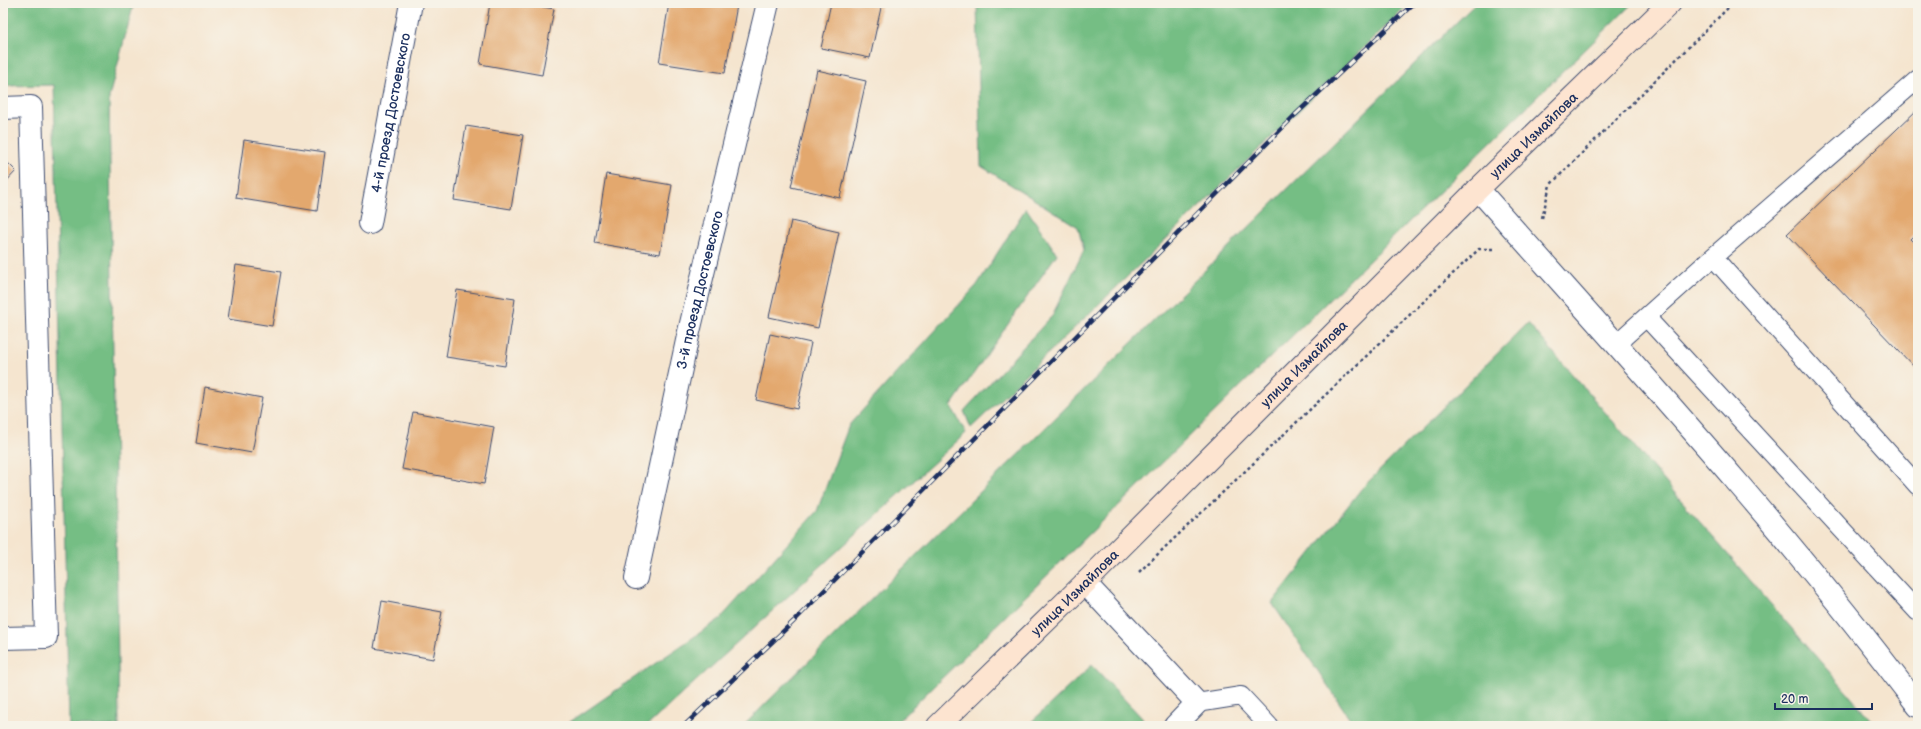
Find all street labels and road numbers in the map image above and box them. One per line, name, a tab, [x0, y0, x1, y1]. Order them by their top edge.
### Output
street label: 4-й проезд Достоевского	[367, 32, 414, 194]
street label: улица Измайлова	[1486, 88, 1582, 182]
street label: 3-й проезд Достоевского	[673, 209, 726, 371]
street label: улица Измайлова	[1257, 316, 1351, 411]
street label: улица Измайлова	[1027, 545, 1123, 639]

